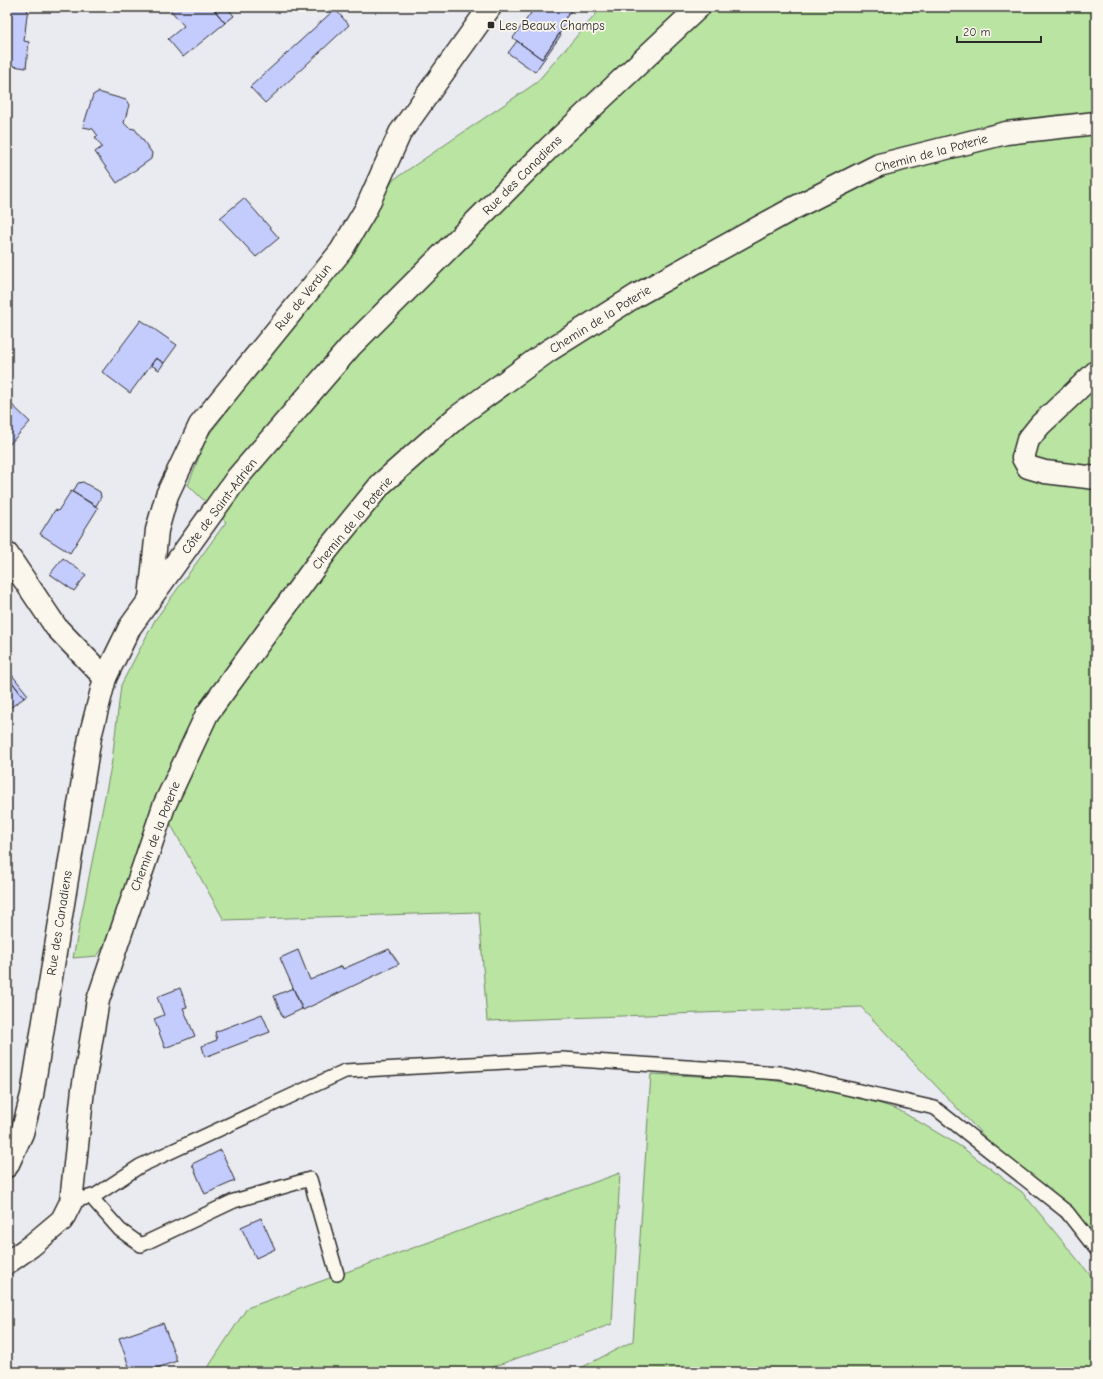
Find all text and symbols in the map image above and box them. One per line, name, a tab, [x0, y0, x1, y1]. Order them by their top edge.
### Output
place label: Les Beaux Champs	[499, 18, 605, 33]
scale bar	[957, 18, 1041, 44]
marker: Les Beaux Champs	[486, 20, 496, 30]
text: 20 m	[963, 25, 991, 39]
street label: Chemin de la Poterie	[873, 131, 990, 175]
street label: Rue des Canadiens	[479, 132, 565, 218]
street label: Rue de Verdun	[272, 261, 334, 333]
street label: Chemin de la Poterie	[547, 282, 654, 356]
street label: Côte de Saint-Adrien	[178, 455, 260, 557]
street label: Chemin de la Poterie	[309, 473, 395, 572]
street label: Chemin de la Poterie	[127, 779, 183, 893]
street label: Rue des Canadiens	[43, 870, 75, 976]

